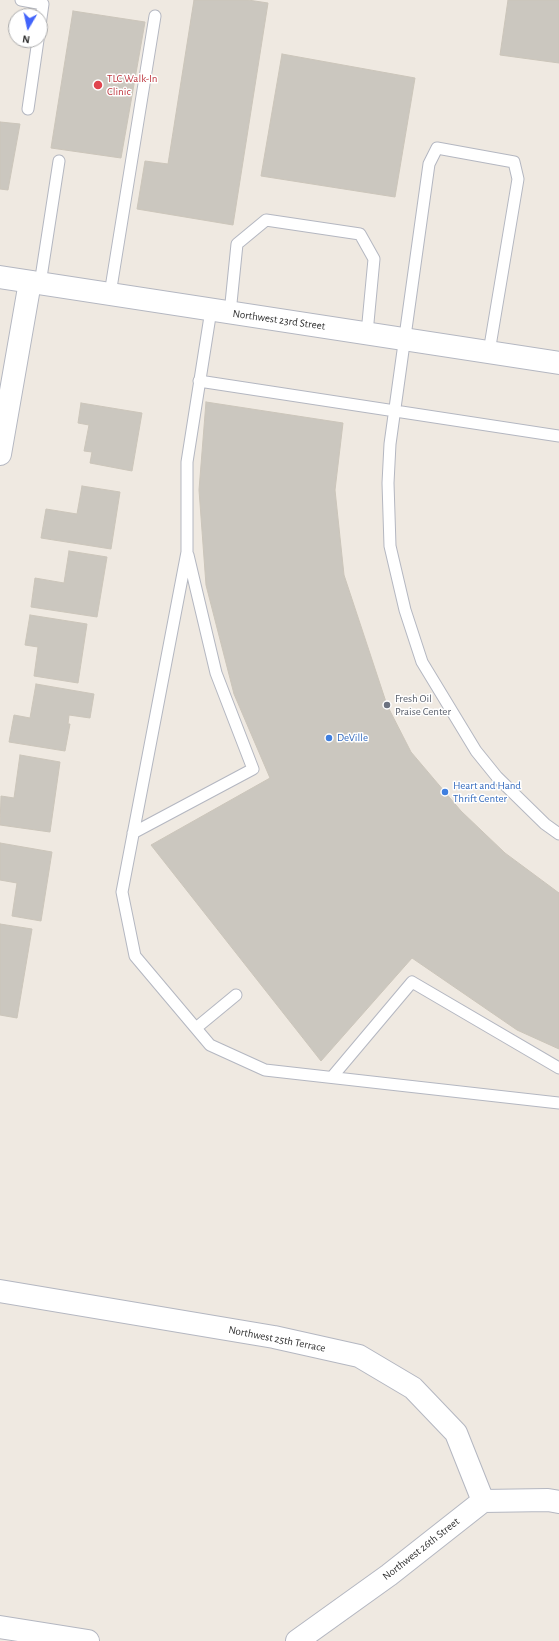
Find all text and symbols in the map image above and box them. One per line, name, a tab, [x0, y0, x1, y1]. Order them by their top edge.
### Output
north arrow	[8, 8, 48, 48]
text: N	[22, 33, 31, 45]
place label: TLC Walk-In Clinic	[107, 72, 157, 98]
marker: TLC Walk-In Clinic	[92, 79, 104, 91]
street label: Northwest 23rd Street	[232, 307, 326, 333]
place label: Fresh Oil Praise Center	[395, 692, 451, 718]
marker: Fresh Oil Praise Center	[382, 700, 392, 710]
place label: DeVille	[337, 731, 368, 745]
marker: DeVille	[324, 733, 334, 743]
place label: Heart and Hand Thrift Center	[453, 779, 521, 805]
marker: Heart and Hand Thrift Center	[440, 787, 450, 797]
street label: Northwest 25th Terrace	[227, 1323, 327, 1355]
street label: Northwest 26th Street	[380, 1515, 462, 1583]

